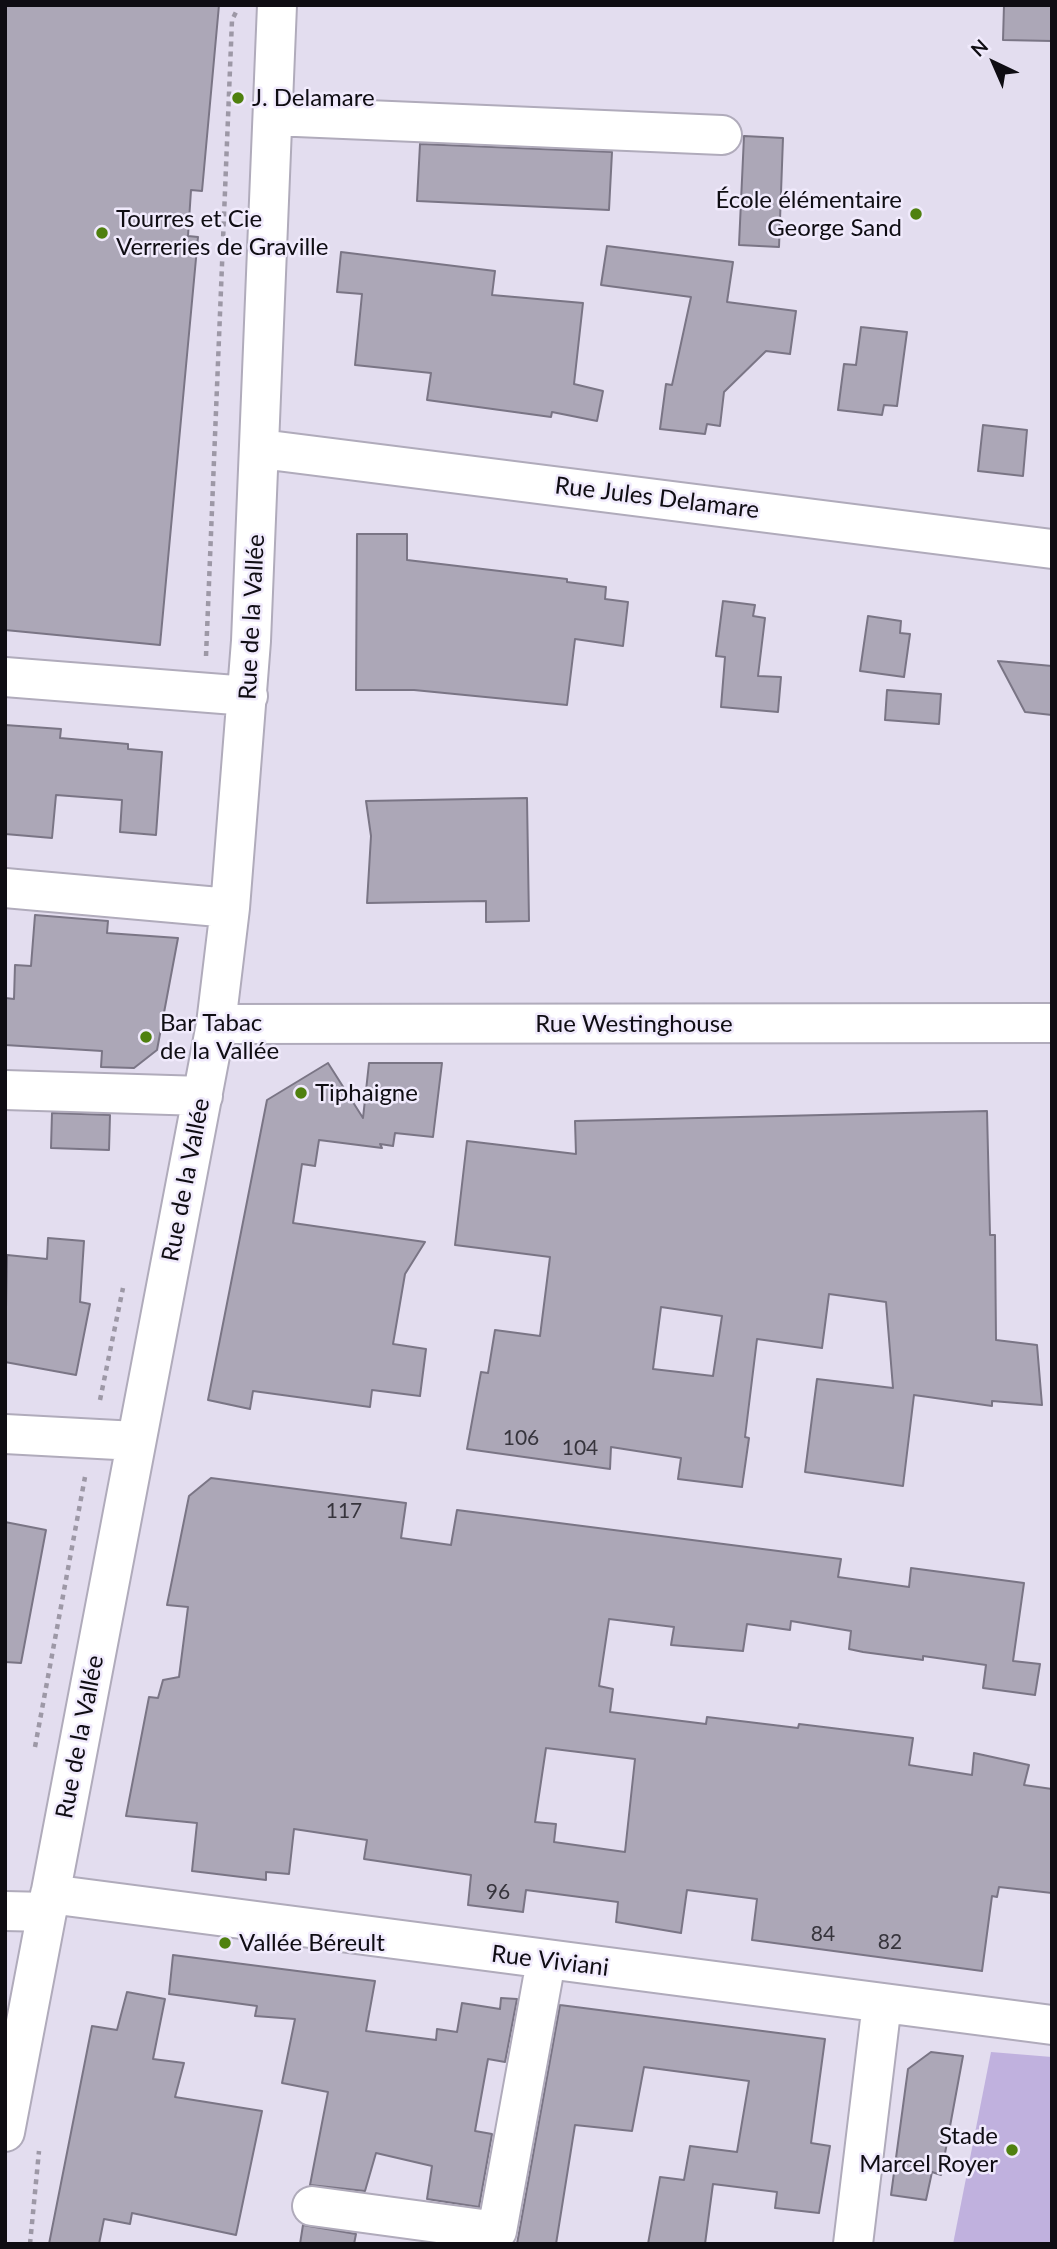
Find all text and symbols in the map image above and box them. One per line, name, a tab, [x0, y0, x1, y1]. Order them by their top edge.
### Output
north arrow	[959, 28, 1029, 98]
text: N	[966, 34, 992, 61]
place label: J. Delamare	[252, 84, 375, 112]
marker: J. Delamare	[230, 90, 246, 106]
place label: École élémentaire George Sand	[716, 186, 902, 242]
place label: Tourres et Cie Verreries de Graville	[116, 205, 328, 261]
marker: École élémentaire George Sand	[908, 206, 924, 222]
marker: Tourres et Cie Verreries de Graville	[94, 225, 110, 241]
street label: Rue Jules Delamare	[553, 471, 761, 525]
street label: Rue de la Vallée	[233, 533, 271, 701]
place label: Bar Tabac de la Vallée	[160, 1009, 279, 1065]
street label: Rue Westinghouse	[535, 1010, 733, 1038]
marker: Bar Tabac de la Vallée	[138, 1029, 154, 1045]
place label: Tiphaigne	[315, 1079, 418, 1107]
marker: Tiphaigne	[293, 1085, 309, 1101]
street label: Rue de la Vallée	[156, 1096, 216, 1264]
house number: 106	[503, 1425, 539, 1451]
house number: 104	[562, 1435, 598, 1461]
house number: 117	[326, 1498, 362, 1524]
street label: Rue de la Vallée	[50, 1653, 110, 1821]
house number: 96	[486, 1879, 510, 1905]
house number: 84	[811, 1921, 835, 1947]
place label: Vallée Béreult	[239, 1929, 385, 1957]
house number: 82	[878, 1929, 902, 1955]
marker: Vallée Béreult	[217, 1935, 233, 1951]
street label: Rue Viviani	[490, 1940, 610, 1982]
place label: Stade Marcel Royer	[859, 2122, 998, 2178]
marker: Stade Marcel Royer	[1004, 2142, 1020, 2158]

